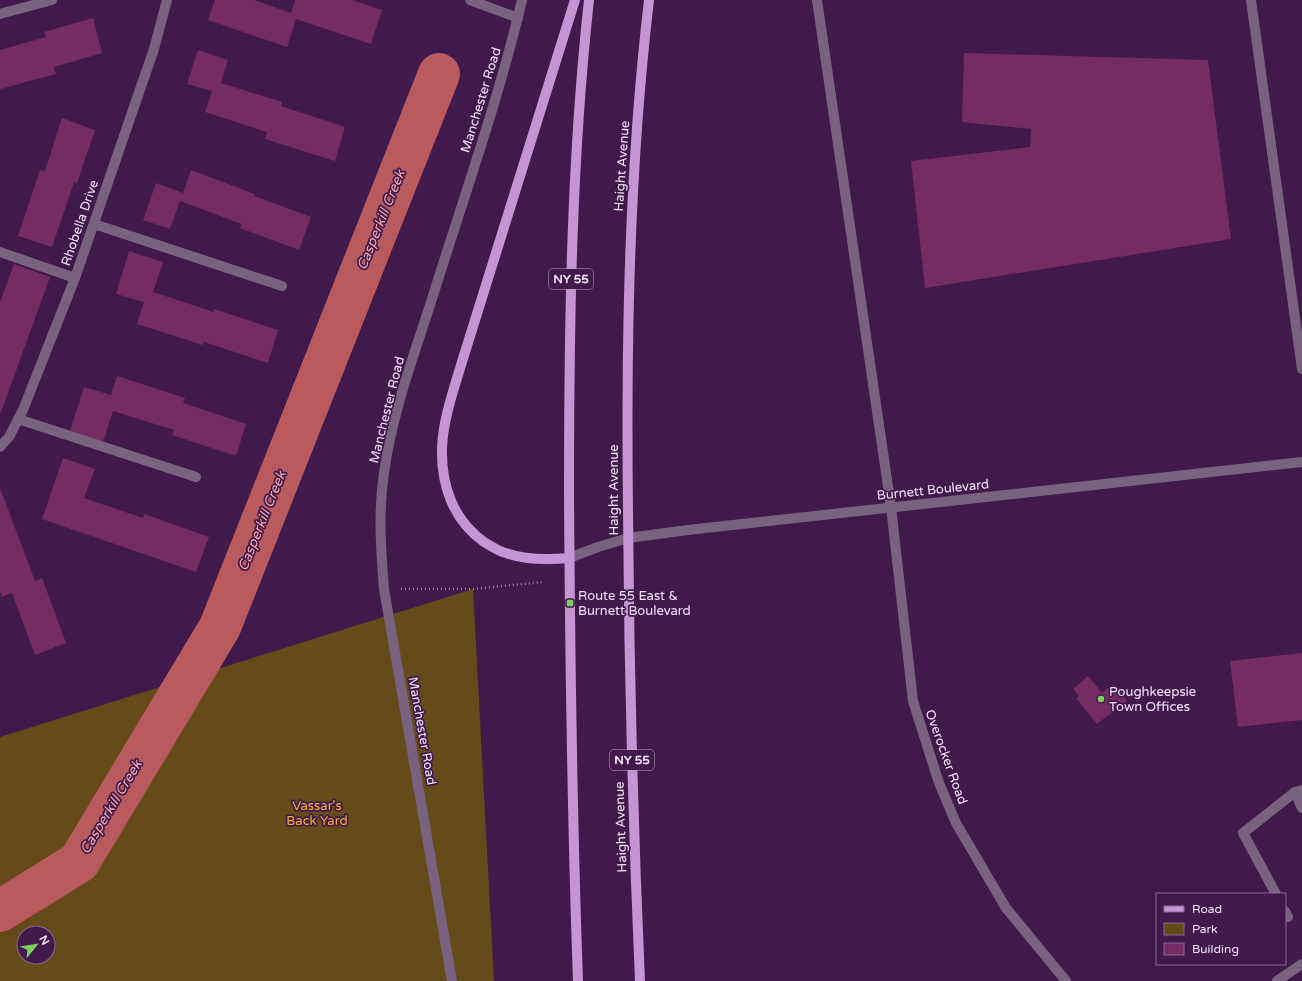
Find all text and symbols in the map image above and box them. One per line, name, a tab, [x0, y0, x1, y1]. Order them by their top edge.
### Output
street label: Manchester Road	[457, 45, 505, 155]
street label: Haight Avenue	[611, 120, 633, 212]
water label: Casperkill Creek	[353, 166, 409, 273]
street label: Rhobella Drive	[58, 178, 102, 268]
road number: NY 55	[549, 269, 593, 289]
street label: Manchester Road	[366, 355, 408, 465]
street label: Haight Avenue	[606, 444, 622, 536]
water label: Casperkill Creek	[234, 467, 290, 574]
street label: Burnett Boulevard	[876, 476, 990, 504]
place label: Route 55 East & Burnett Boulevard	[578, 588, 691, 619]
marker: Route 55 East & Burnett Boulevard	[565, 598, 575, 608]
street label: Manchester Road	[405, 676, 439, 786]
place label: Poughkeepsie Town Offices	[1109, 684, 1196, 715]
marker: Poughkeepsie Town Offices	[1096, 694, 1106, 704]
street label: Overocker Road	[921, 707, 971, 807]
road number: NY 55	[610, 750, 654, 770]
water label: Casperkill Creek	[76, 756, 146, 857]
street label: Haight Avenue	[611, 781, 631, 873]
park label: Vassar's Back Yard	[286, 798, 348, 829]
legend	[1156, 893, 1286, 965]
text: Road	[1192, 902, 1222, 916]
text: Park	[1192, 922, 1218, 936]
north arrow	[16, 925, 56, 965]
text: N	[36, 933, 52, 947]
text: Building	[1192, 942, 1239, 956]

